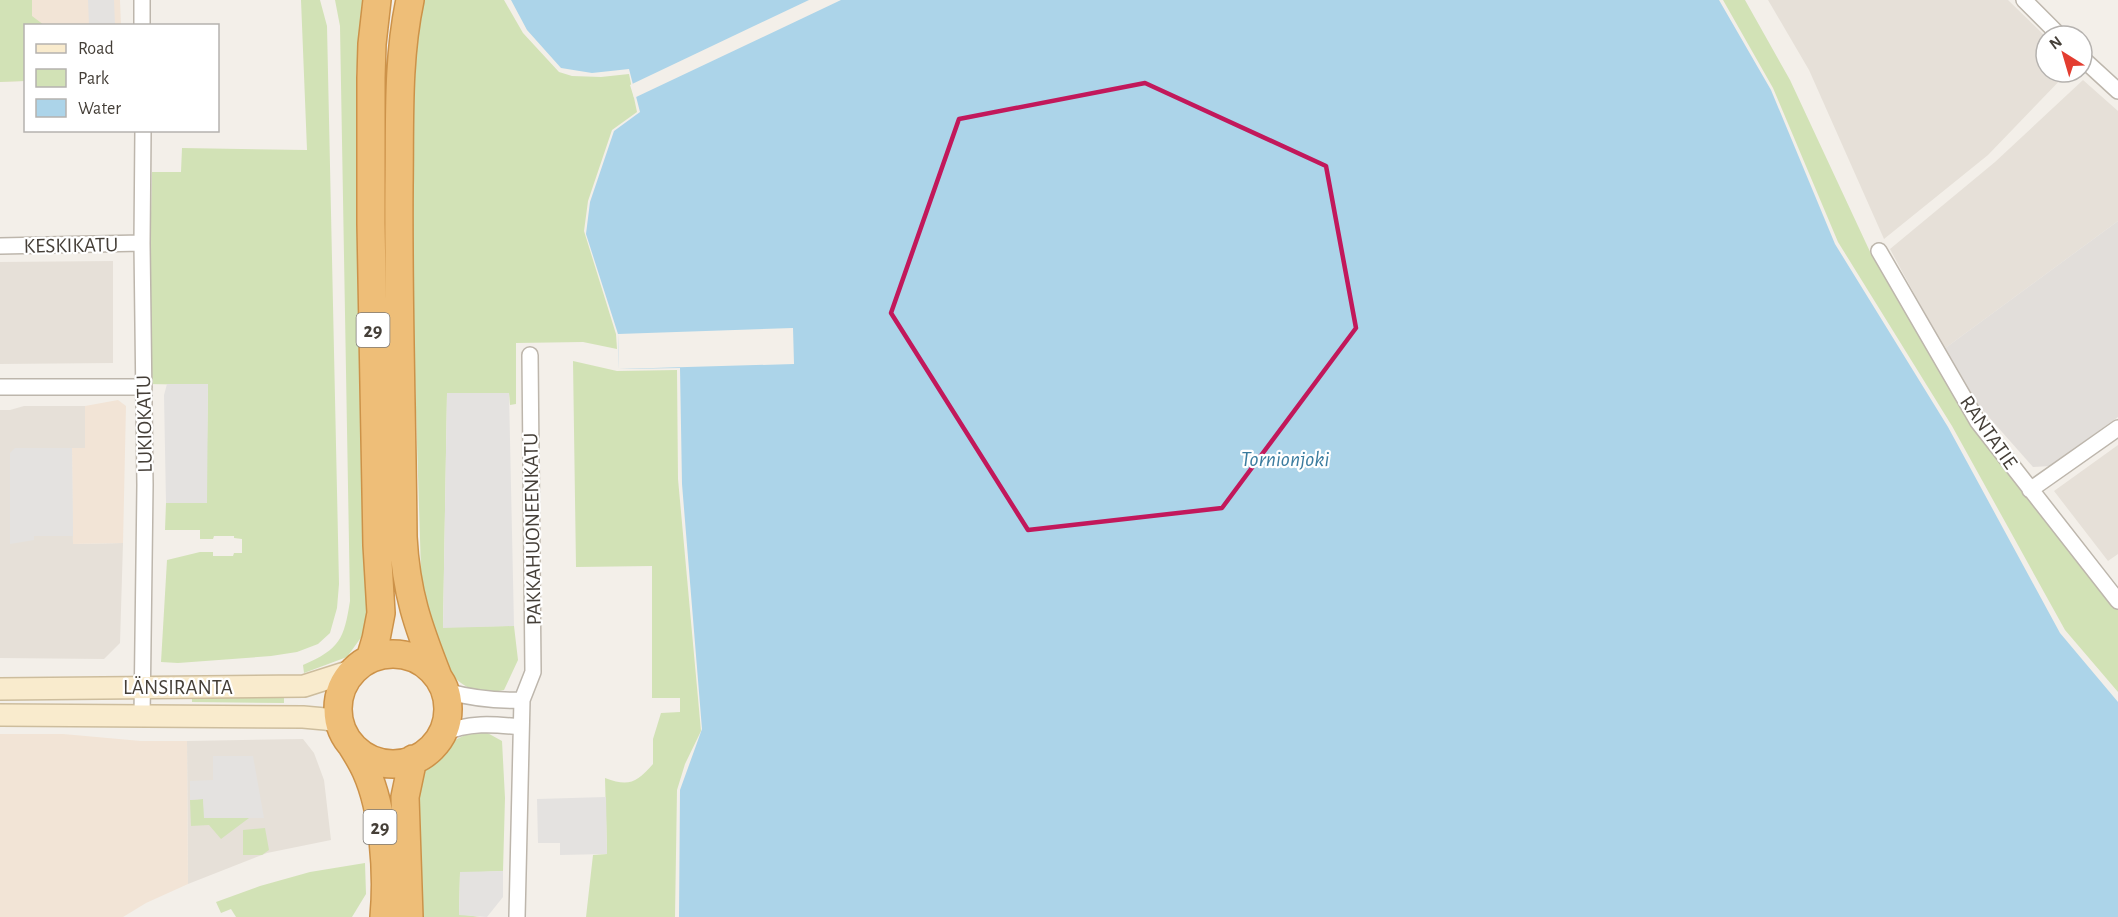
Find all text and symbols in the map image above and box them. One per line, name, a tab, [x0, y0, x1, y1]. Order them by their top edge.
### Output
legend	[24, 24, 219, 132]
north arrow	[2034, 24, 2094, 84]
text: N	[2046, 33, 2065, 53]
text: Road	[78, 40, 114, 58]
text: Park	[78, 70, 110, 88]
text: Water	[78, 100, 121, 118]
street label: KESKIKATU	[24, 234, 118, 257]
road number: 29	[356, 313, 389, 347]
street label: LUKIOKATU	[133, 375, 156, 473]
street label: RANTATIE	[1956, 392, 2021, 473]
street label: PAKKAHUONEENKATU	[520, 432, 545, 626]
water label: Tornionjoki	[1241, 448, 1329, 470]
street label: LÄNSIRANTA	[123, 676, 233, 698]
road number: 29	[364, 810, 397, 844]

